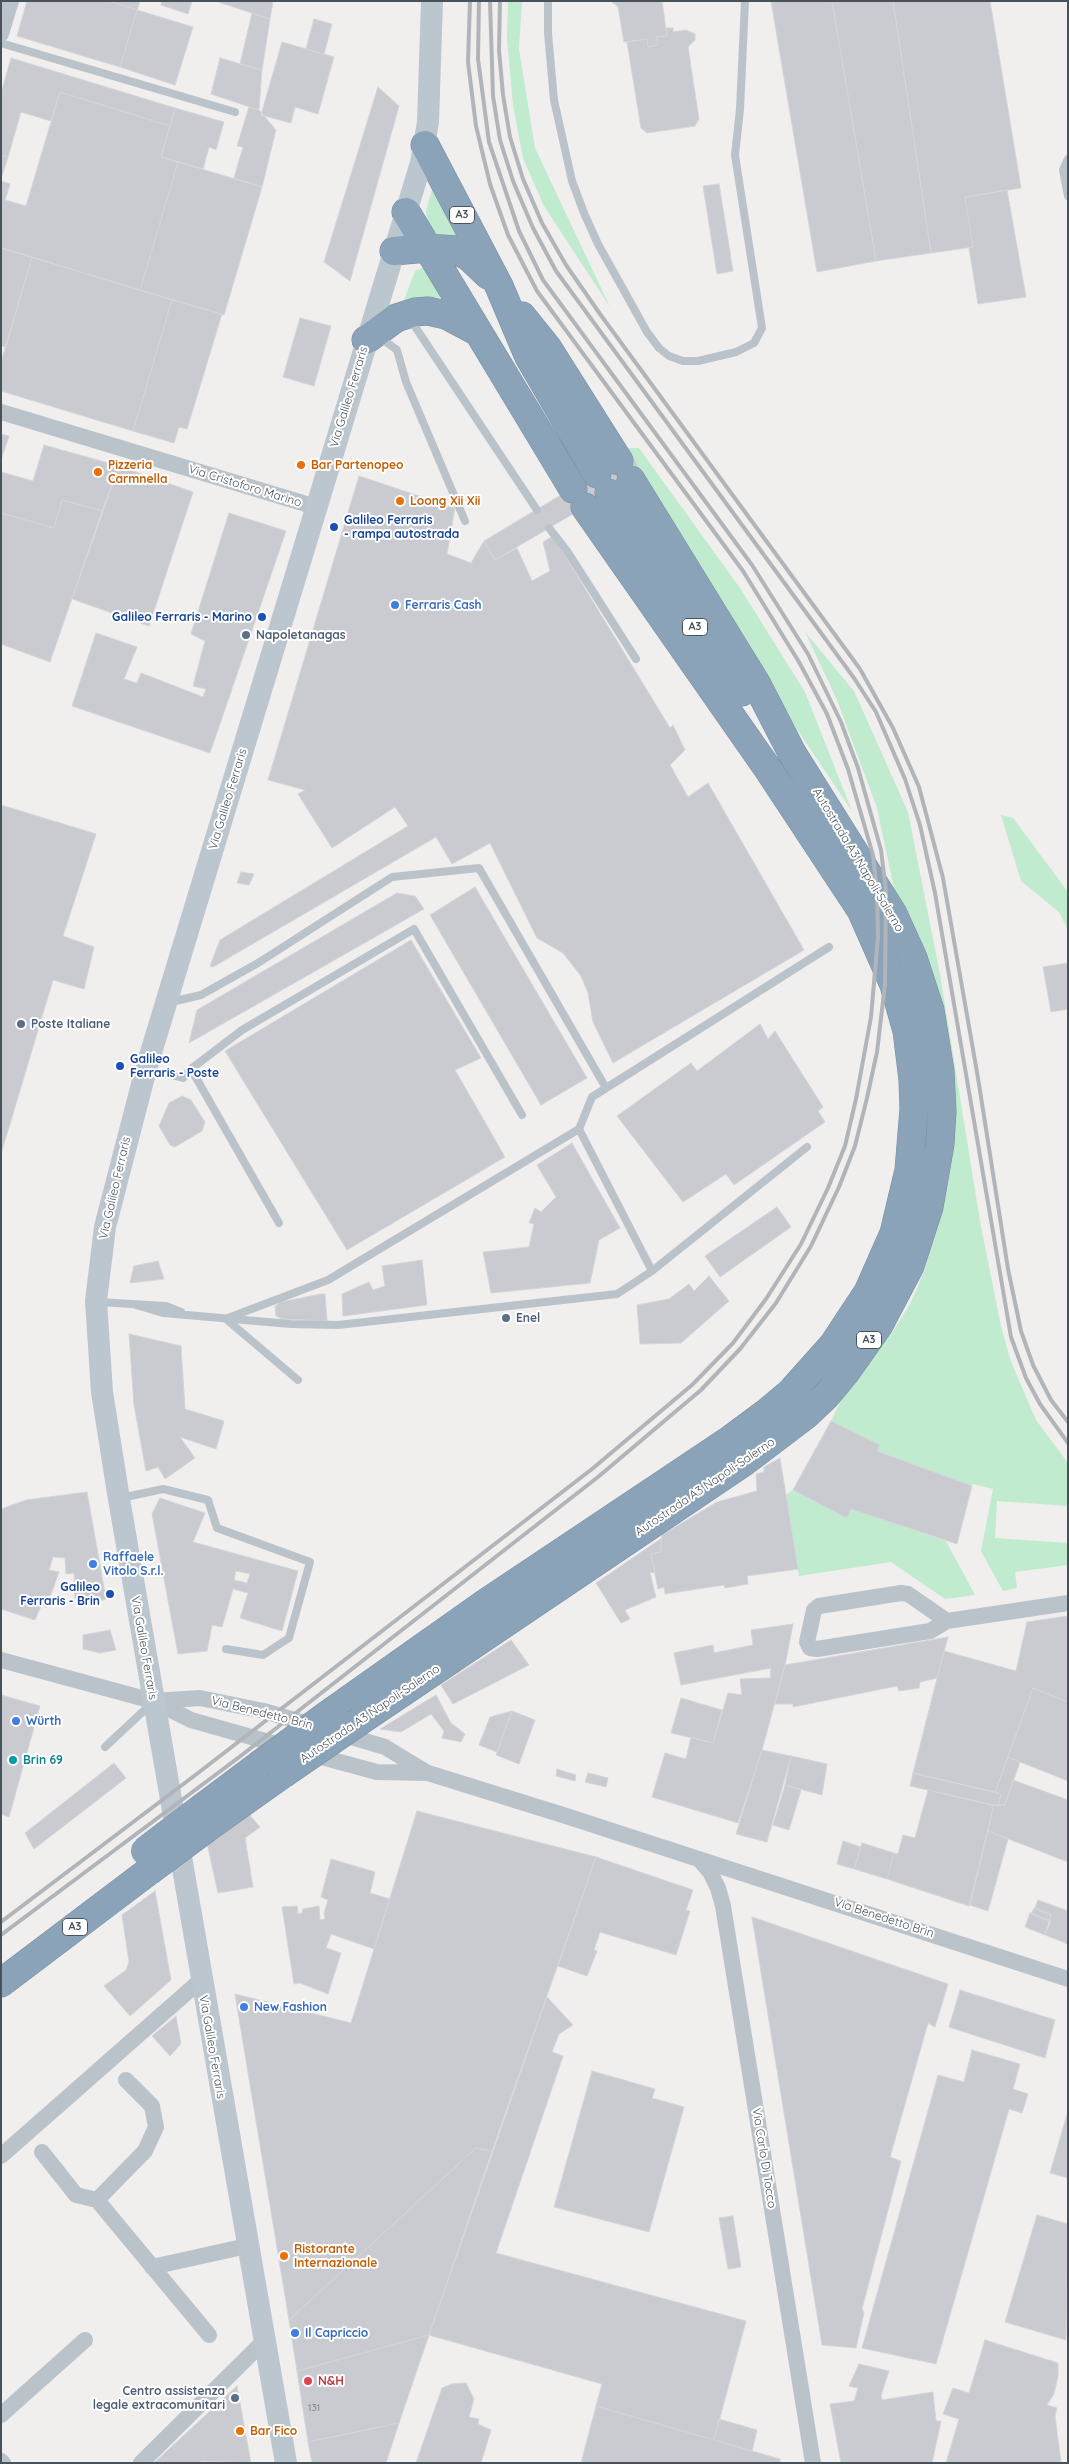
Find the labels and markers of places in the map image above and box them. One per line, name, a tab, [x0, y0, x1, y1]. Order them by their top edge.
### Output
place label: Pizzeria Carmnella	[108, 458, 168, 486]
place label: Bar Partenopeo	[311, 458, 404, 472]
marker: Bar Partenopeo	[295, 459, 307, 471]
marker: Pizzeria Carmnella	[92, 466, 104, 478]
place label: Loong Xii Xii	[410, 494, 480, 508]
marker: Loong Xii Xii	[394, 495, 406, 507]
place label: Galileo Ferraris - rampa autostrada	[344, 513, 459, 541]
marker: Galileo Ferraris - rampa autostrada	[328, 521, 340, 533]
place label: Ferraris Cash	[405, 598, 482, 612]
marker: Ferraris Cash	[389, 599, 401, 611]
place label: Galileo Ferraris - Marino	[112, 610, 252, 624]
marker: Galileo Ferraris - Marino	[256, 611, 268, 623]
place label: Napoletanagas	[256, 628, 346, 642]
marker: Napoletanagas	[240, 629, 252, 641]
place label: Poste Italiane	[31, 1017, 110, 1031]
marker: Poste Italiane	[15, 1018, 27, 1030]
place label: Galileo Ferraris - Poste	[130, 1052, 219, 1080]
marker: Galileo Ferraris - Poste	[114, 1060, 126, 1072]
place label: Enel	[516, 1311, 540, 1325]
marker: Enel	[500, 1312, 512, 1324]
place label: Raffaele Vitolo S.r.l.	[103, 1550, 163, 1578]
marker: Raffaele Vitolo S.r.l.	[87, 1558, 99, 1570]
place label: Galileo Ferraris - Brin	[20, 1580, 100, 1608]
marker: Galileo Ferraris - Brin	[104, 1588, 116, 1600]
place label: Würth	[26, 1714, 61, 1728]
marker: Würth	[10, 1715, 22, 1727]
place label: Brin 69	[23, 1753, 63, 1767]
marker: Brin 69	[7, 1754, 19, 1766]
place label: New Fashion	[254, 2000, 327, 2014]
marker: New Fashion	[238, 2001, 250, 2013]
place label: Ristorante Internazionale	[294, 2242, 377, 2270]
marker: Ristorante Internazionale	[278, 2250, 290, 2262]
place label: Il Capriccio	[305, 2326, 368, 2340]
marker: Il Capriccio	[289, 2327, 301, 2339]
place label: N&H	[318, 2374, 344, 2388]
marker: N&H	[302, 2375, 314, 2387]
place label: Centro assistenza legale extracomunitari	[93, 2384, 225, 2412]
marker: Centro assistenza legale extracomunitari	[229, 2392, 241, 2404]
place label: Bar Fico	[250, 2424, 297, 2438]
marker: Bar Fico	[234, 2425, 246, 2437]

